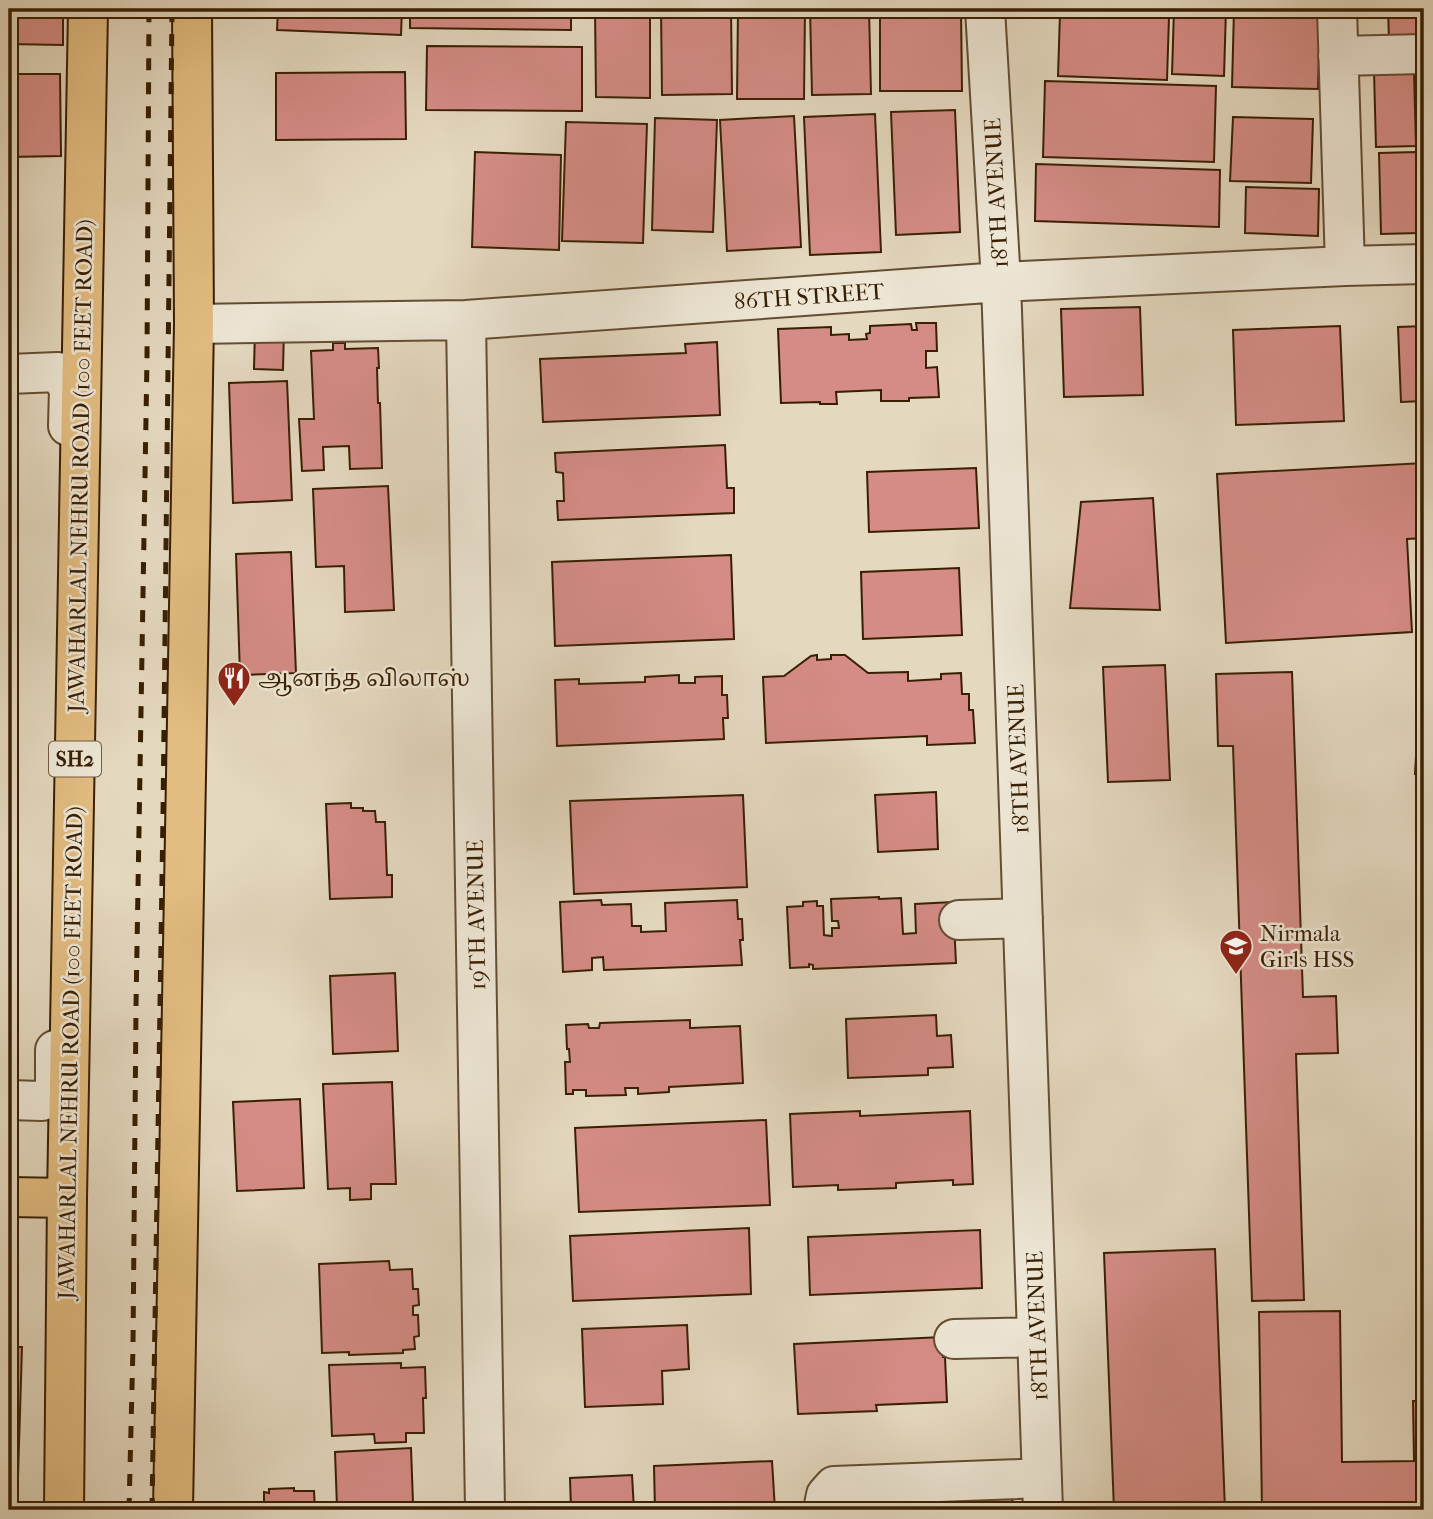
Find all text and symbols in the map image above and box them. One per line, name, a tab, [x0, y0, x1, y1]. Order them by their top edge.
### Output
street label: 18TH AVENUE	[979, 117, 1014, 269]
street label: JAWAHARLAL NEHRU ROAD (100 FEET ROAD)	[63, 219, 98, 715]
street label: 86TH STREET	[733, 278, 885, 315]
restaurant icon: ஆனந்த விலாஸ்	[215, 659, 253, 708]
place label: ஆனந்த விலாஸ்	[258, 665, 470, 697]
street label: 18TH AVENUE	[1002, 683, 1035, 835]
road number: SH2	[49, 742, 101, 776]
street label: JAWAHARLAL NEHRU ROAD (100 FEET ROAD)	[53, 806, 88, 1302]
street label: 19TH AVENUE	[462, 839, 491, 991]
place label: Nirmala Girls HSS	[1260, 920, 1354, 973]
school or university icon: Nirmala Girls HSS	[1217, 927, 1255, 976]
street label: 18TH AVENUE	[1021, 1250, 1054, 1402]

